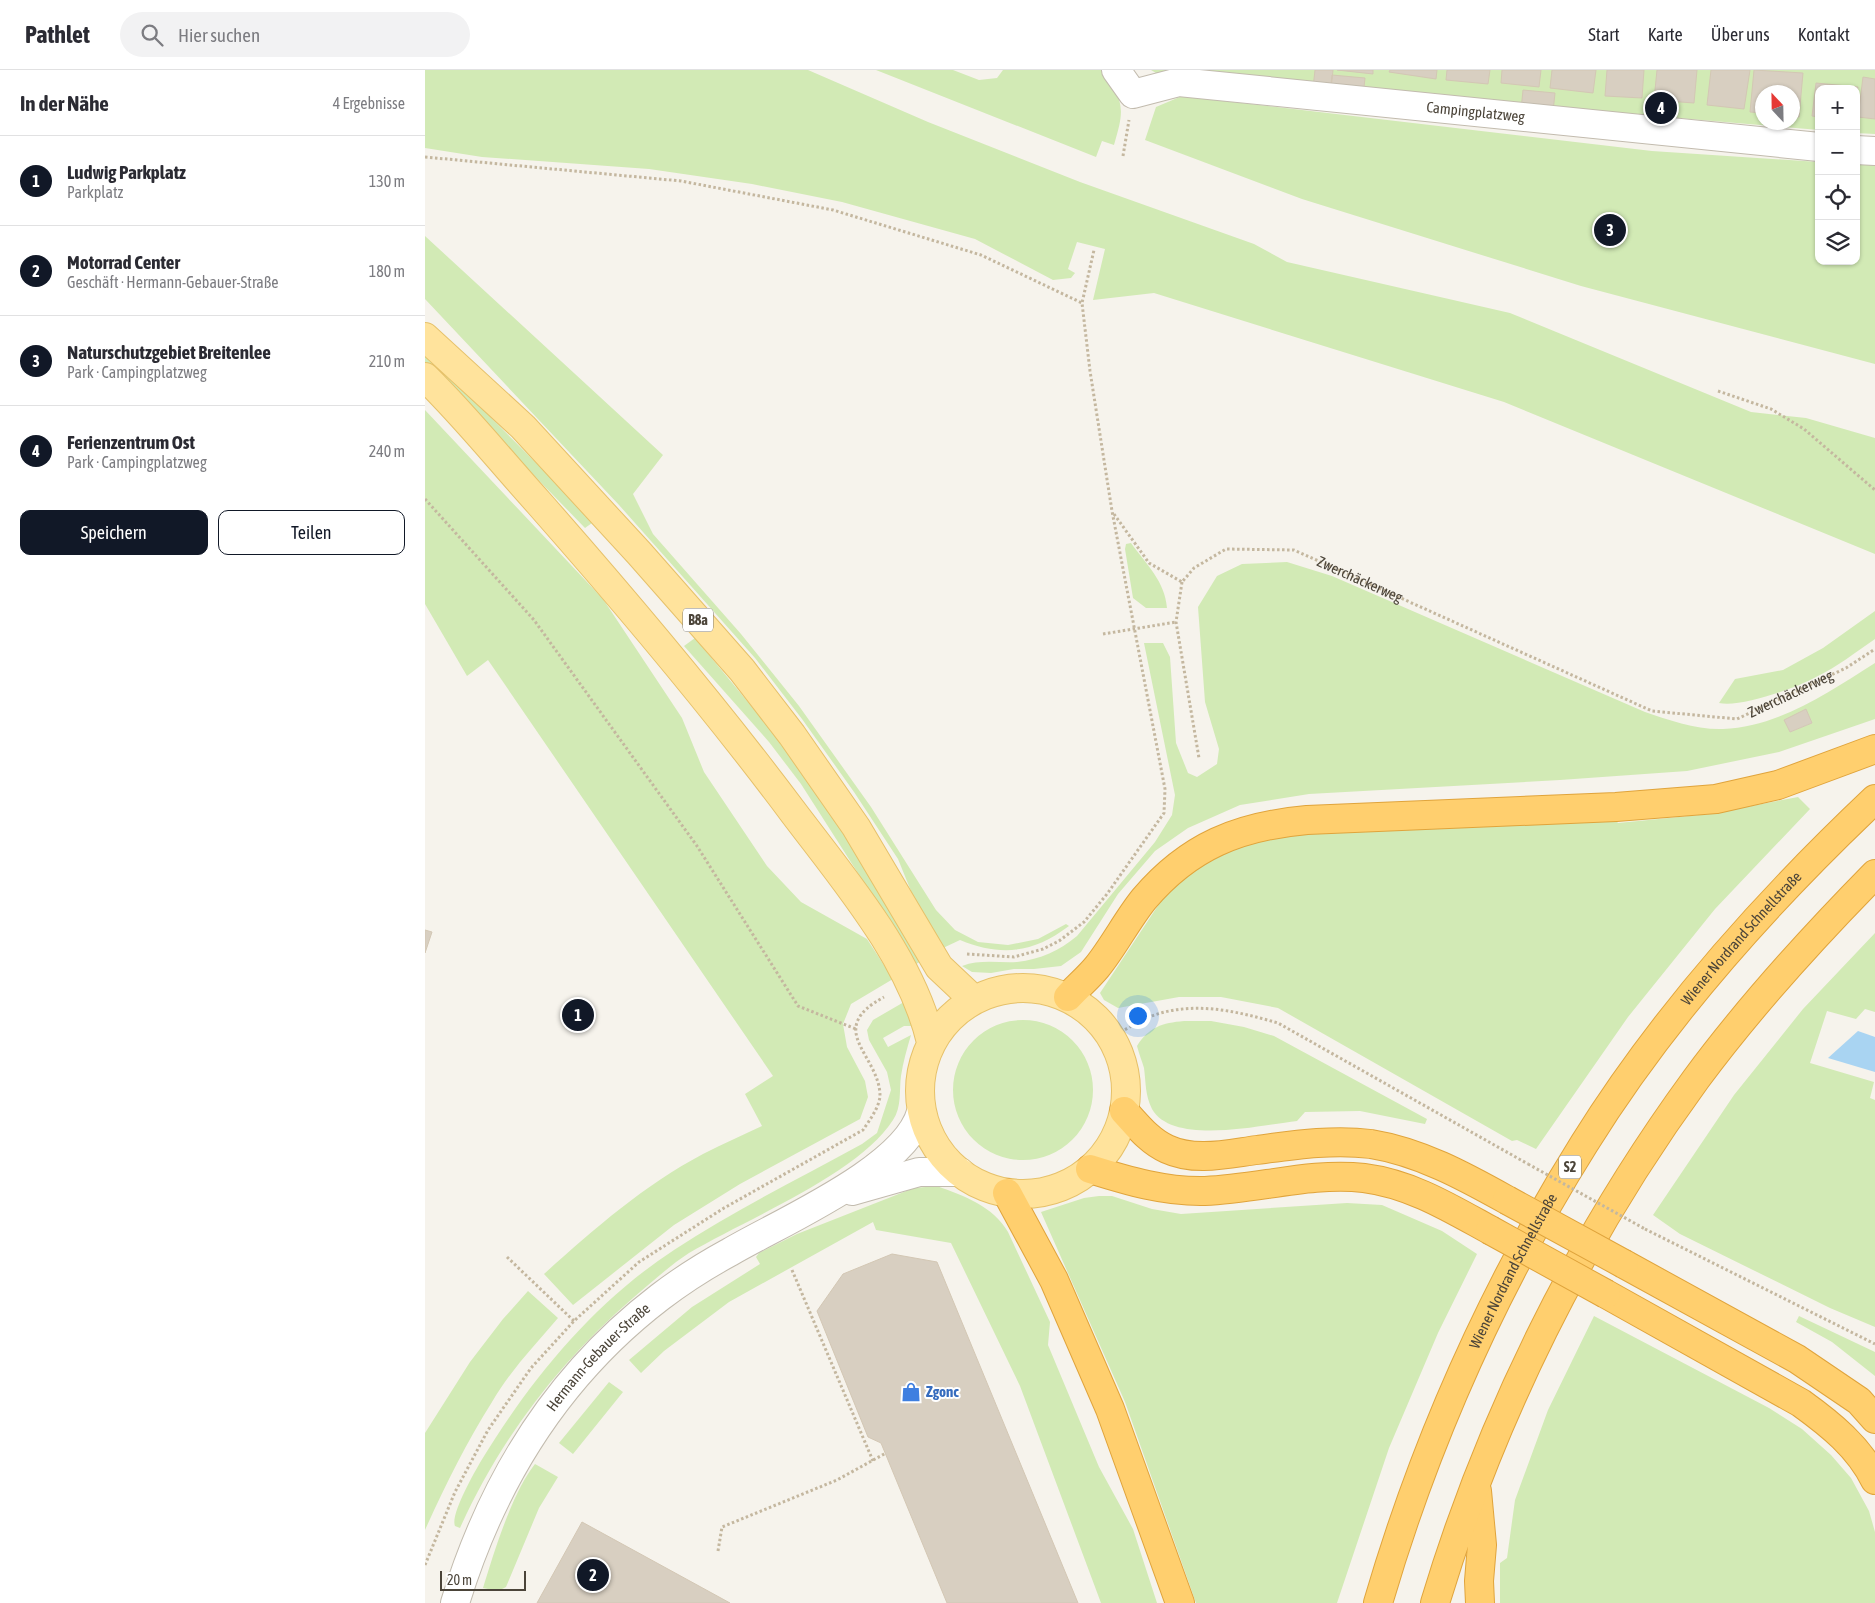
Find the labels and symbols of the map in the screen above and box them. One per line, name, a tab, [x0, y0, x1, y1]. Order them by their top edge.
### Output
north arrow	[1755, 85, 1800, 130]
pin: 4	[1645, 89, 1677, 127]
street label: Campingplatzweg	[1426, 98, 1526, 125]
pin: 3	[1594, 211, 1626, 249]
street label: Zwerchäckerweg	[1315, 553, 1406, 606]
road number: B8a	[683, 608, 713, 632]
street label: Zwerchäckerweg	[1745, 666, 1836, 721]
street label: Wiener Nordrand Schnellstraße	[1677, 868, 1805, 1008]
pin: 1	[562, 996, 594, 1034]
your location	[1125, 1003, 1151, 1029]
road number: S2	[1559, 1156, 1581, 1178]
street label: Wiener Nordrand Schnellstraße	[1465, 1190, 1560, 1351]
street label: Hermann-Gebauer-Straße	[543, 1299, 653, 1414]
shop icon: Zgonc	[900, 1381, 922, 1403]
place label: Zgonc	[926, 1383, 959, 1400]
pin: 2	[577, 1556, 609, 1594]
scale bar	[440, 1568, 526, 1591]

